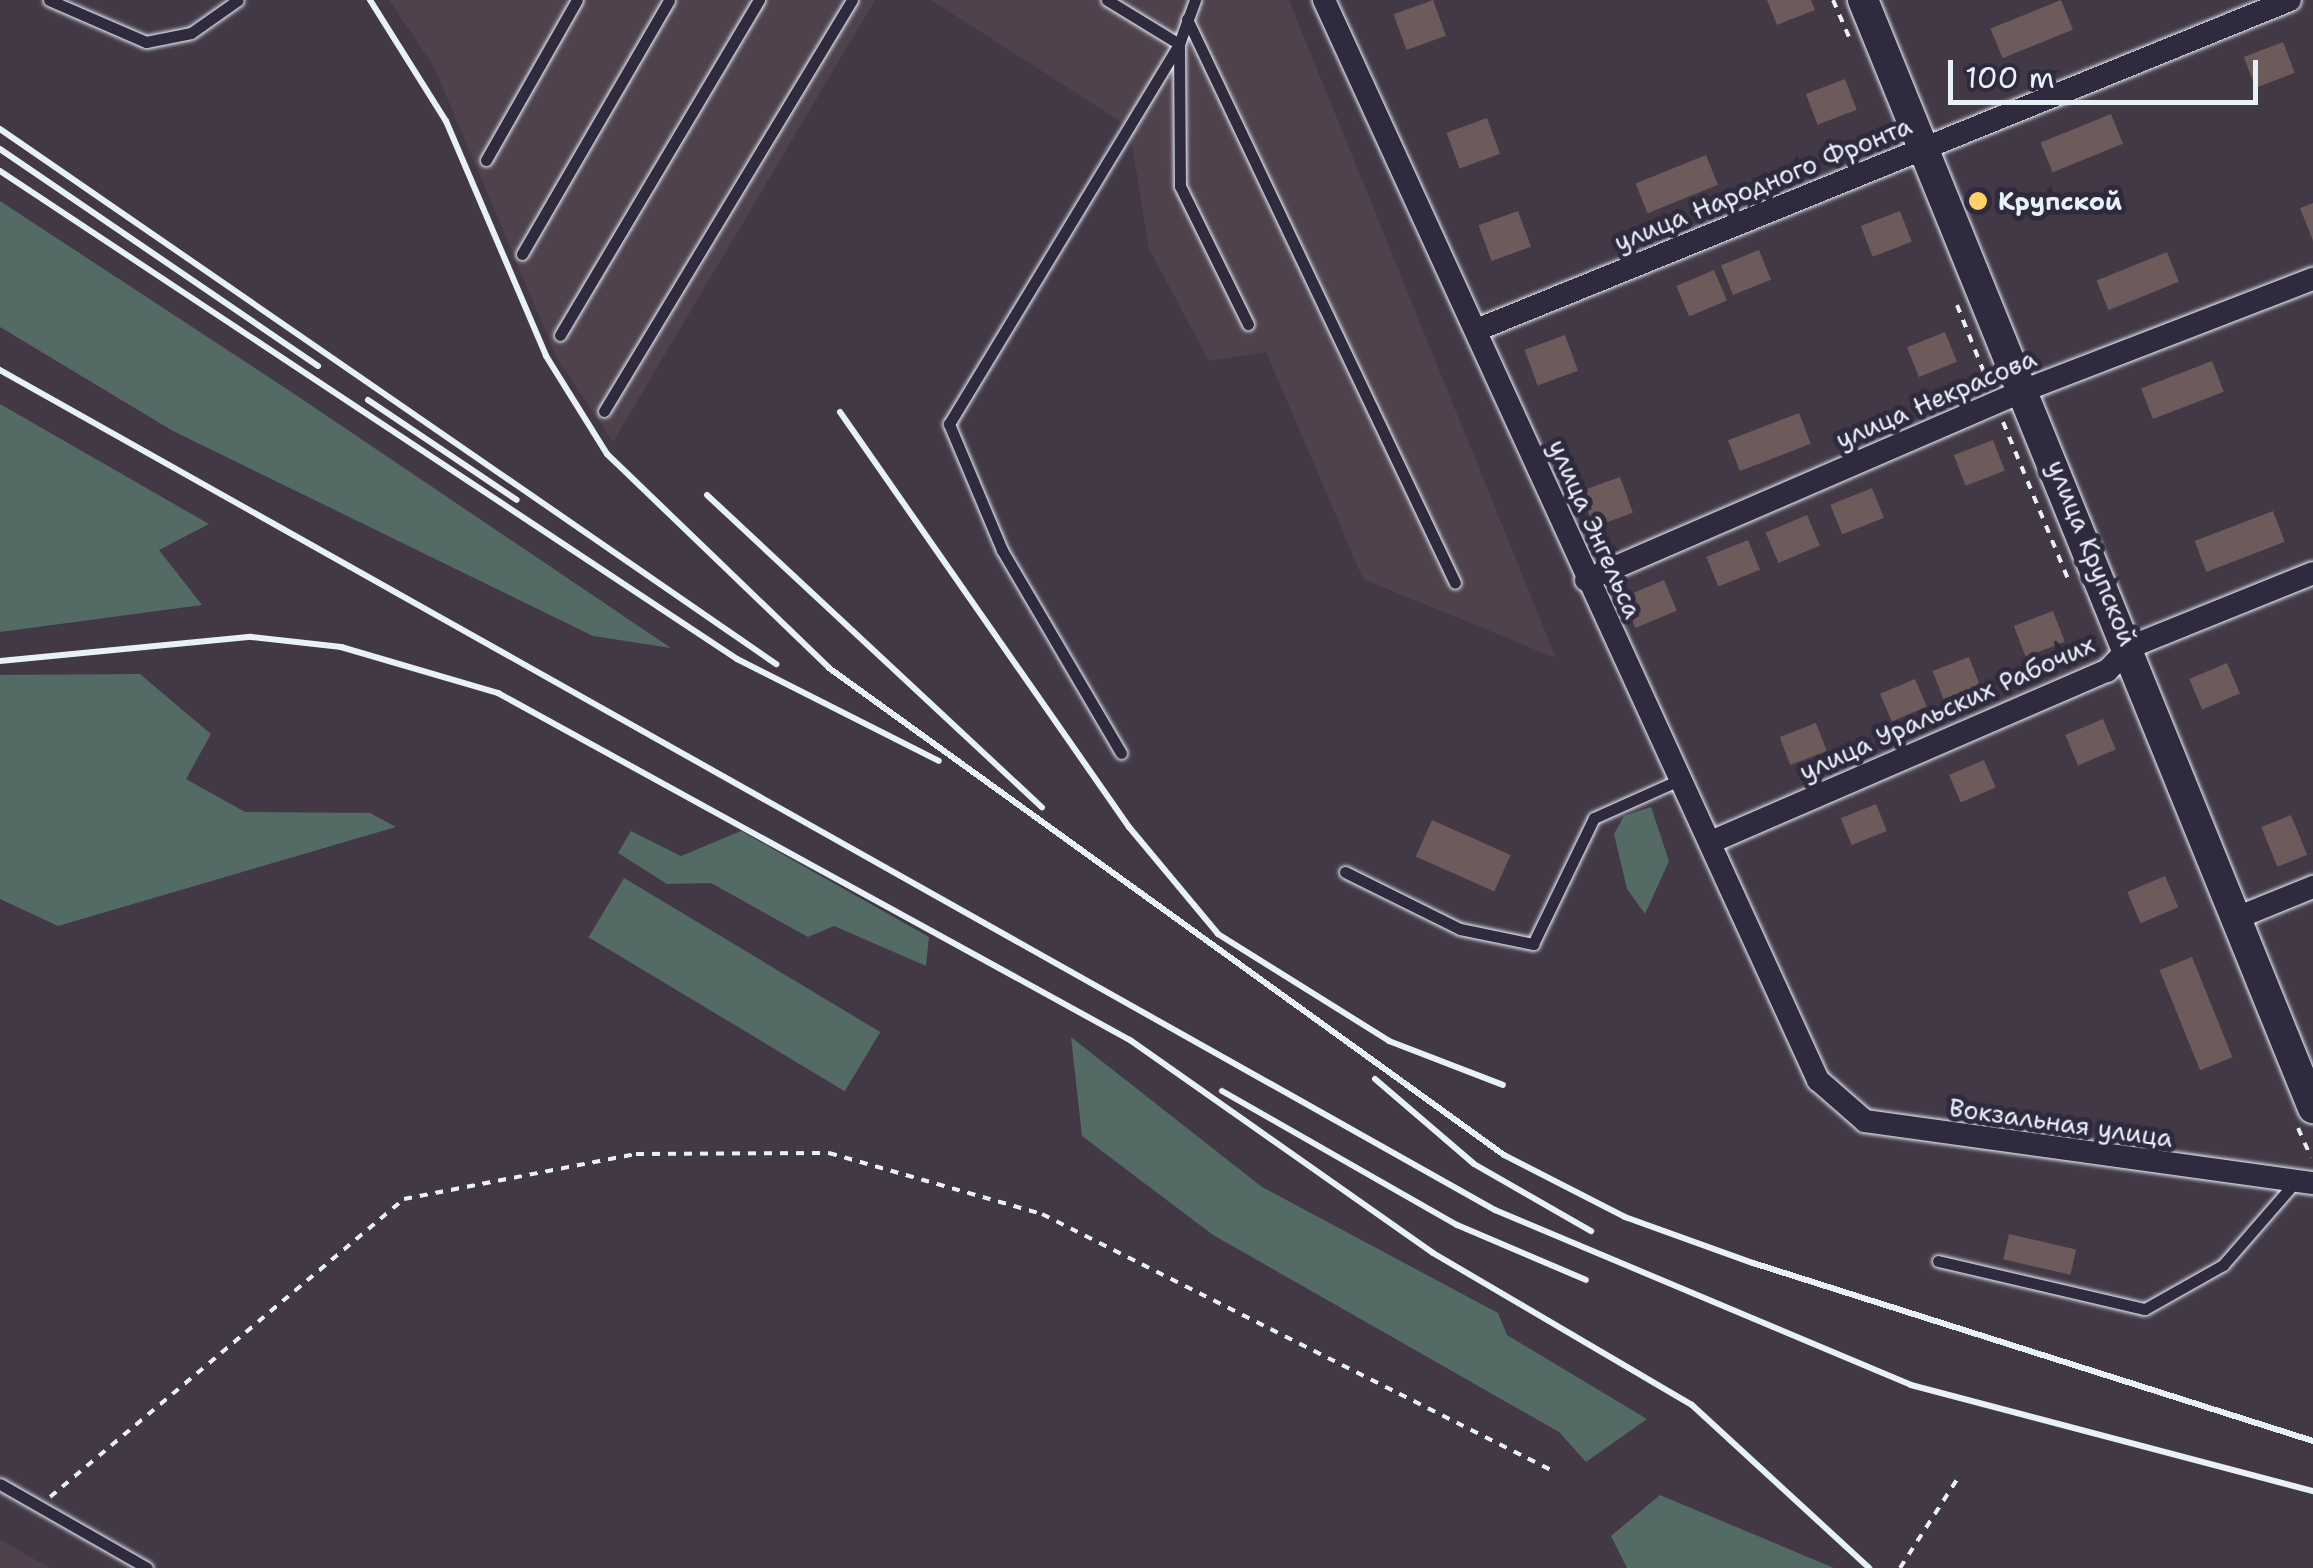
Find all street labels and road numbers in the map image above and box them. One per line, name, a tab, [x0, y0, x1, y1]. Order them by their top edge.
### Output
street label: улица Народного Фронта	[1610, 111, 1916, 257]
street label: улица Некрасова	[1831, 343, 2041, 455]
street label: улица Энгельса	[1542, 435, 1648, 623]
street label: улица Крупской	[2041, 456, 2143, 650]
street label: улица Уральских Рабочих	[1795, 629, 2099, 787]
street label: Вокзальная улица	[1947, 1092, 2175, 1154]

